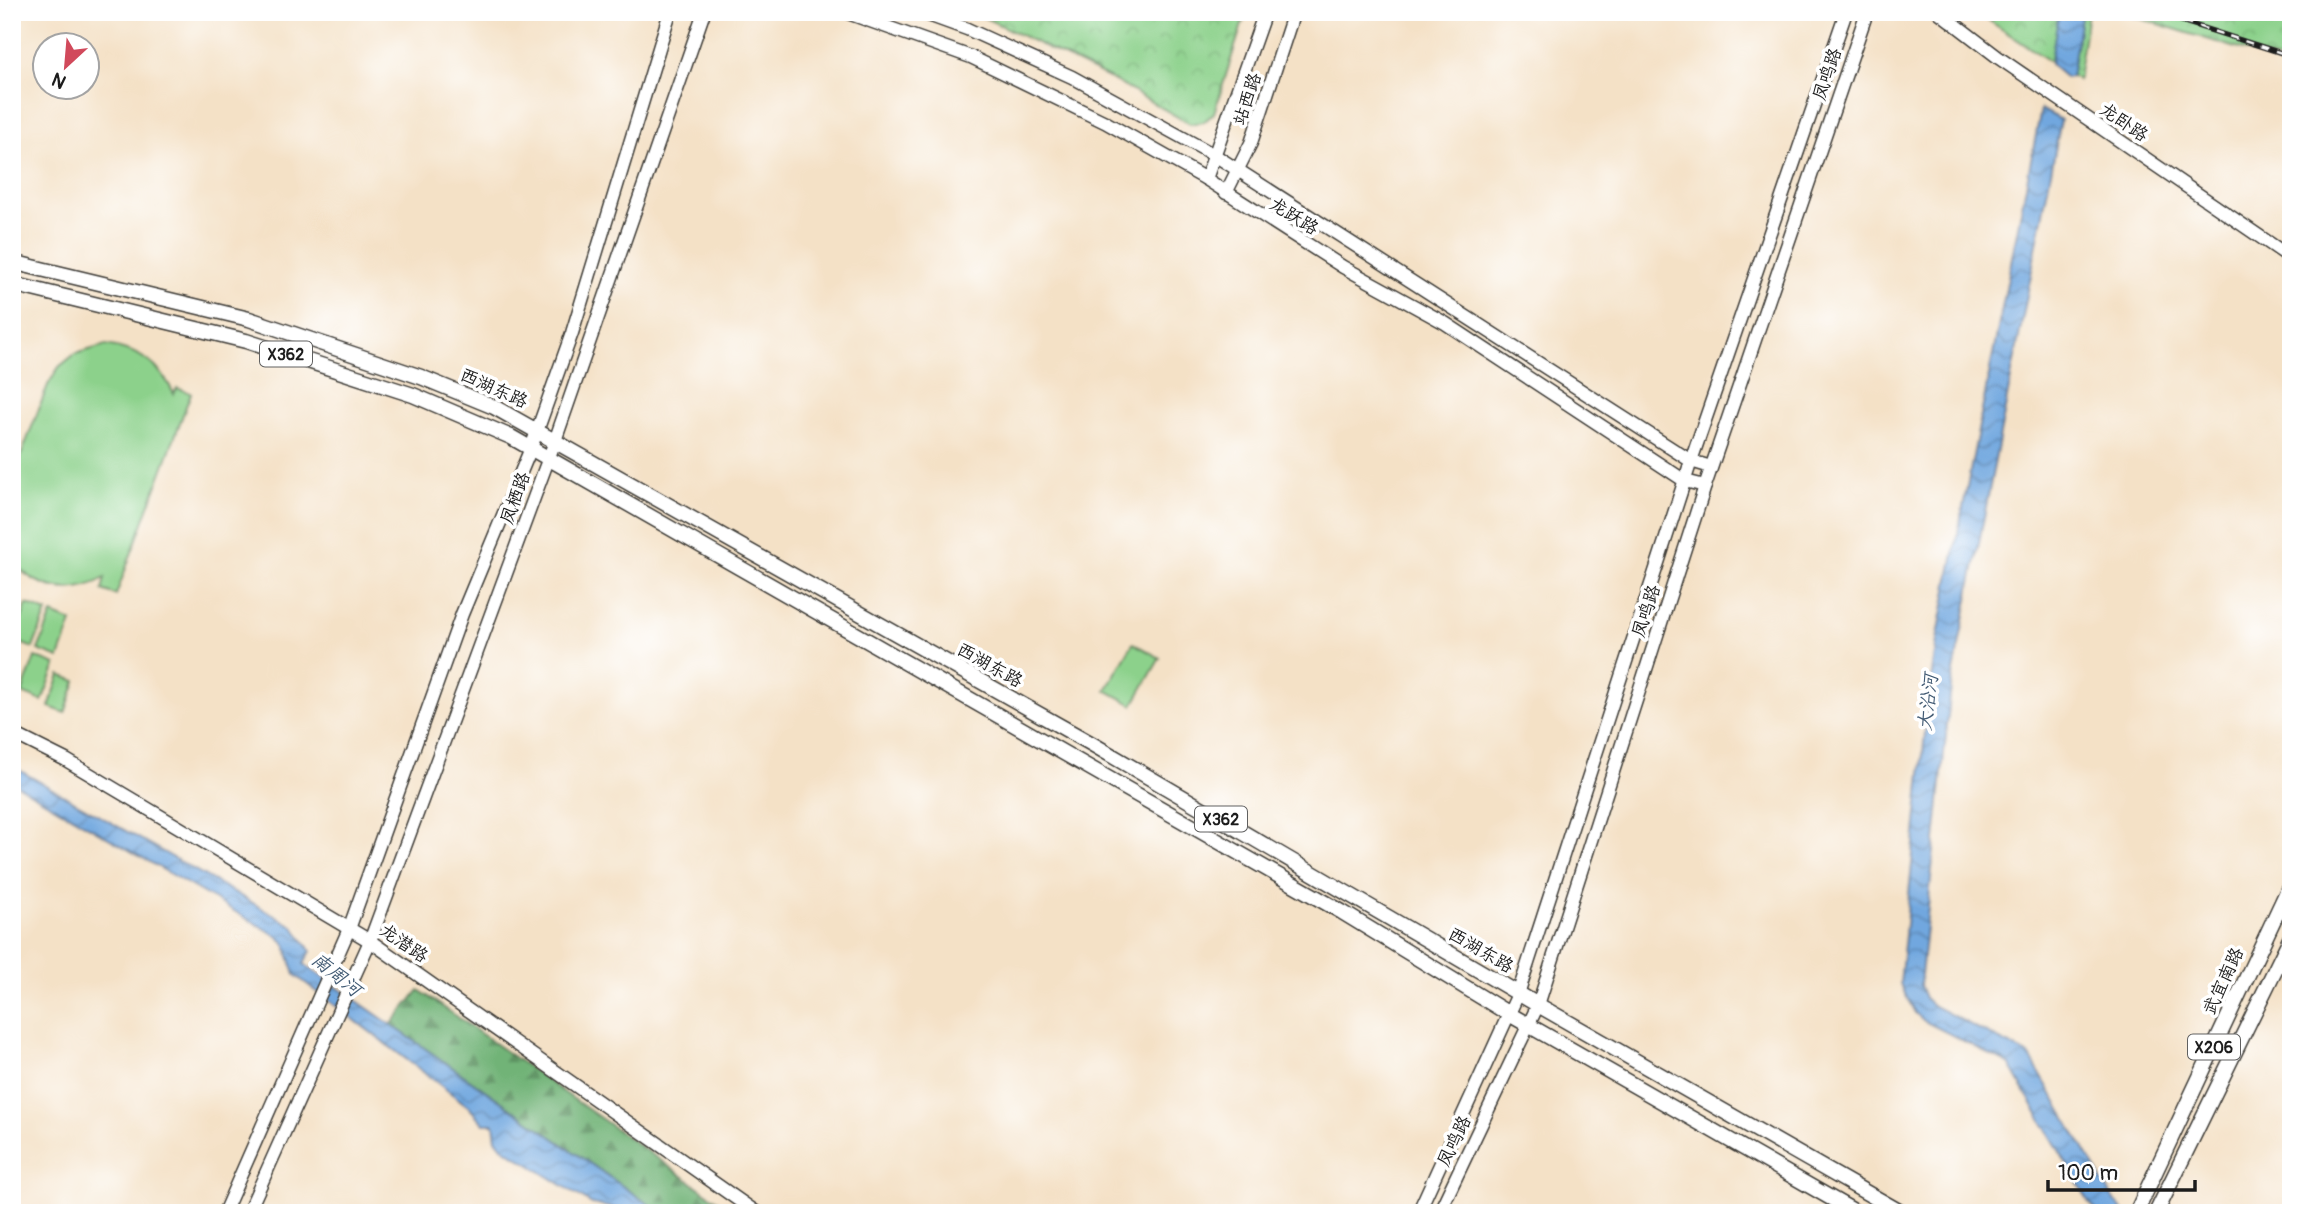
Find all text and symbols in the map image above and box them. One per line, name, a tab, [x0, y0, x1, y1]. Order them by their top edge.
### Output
north arrow	[32, 32, 102, 102]
street label: 凤鸣路	[1808, 45, 1847, 103]
text: N	[48, 67, 70, 94]
street label: 站西路	[1228, 70, 1267, 128]
street label: 龙卧路	[2095, 98, 2153, 147]
street label: 龙跃路	[1265, 192, 1323, 240]
road number: X362	[260, 342, 312, 366]
street label: 西湖东路	[456, 363, 531, 414]
street label: 凤栖路	[495, 469, 536, 527]
street label: 凤鸣路	[1627, 582, 1666, 640]
street label: 西湖东路	[953, 638, 1027, 693]
water label: 大沿河	[1913, 669, 1944, 732]
road number: X362	[1195, 806, 1247, 832]
street label: 龙潜路	[375, 919, 433, 968]
street label: 西湖东路	[1444, 922, 1518, 978]
street label: 武宜南路	[2198, 944, 2249, 1019]
water label: 南周河	[307, 948, 368, 1004]
road number: X206	[2188, 1035, 2240, 1060]
street label: 凤鸣路	[1432, 1112, 1477, 1171]
scale bar	[2048, 1148, 2194, 1192]
text: 100 m	[2058, 1160, 2118, 1187]

